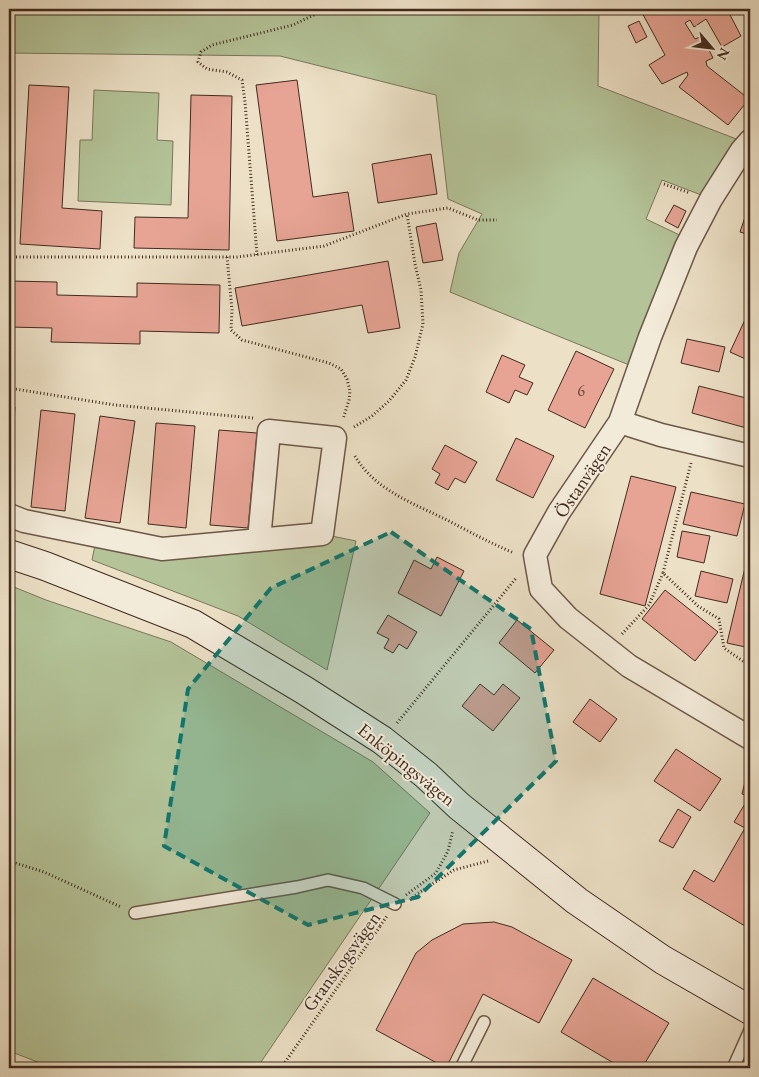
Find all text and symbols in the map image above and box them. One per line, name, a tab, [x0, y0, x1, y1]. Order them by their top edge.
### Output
north arrow	[686, 22, 736, 72]
text: N	[713, 45, 734, 64]
house number: 6	[577, 380, 585, 401]
street label: Östanvägen	[548, 438, 617, 523]
street label: Enköpingsvägen	[352, 717, 461, 812]
street label: Granskogsvägen	[297, 906, 386, 1016]

